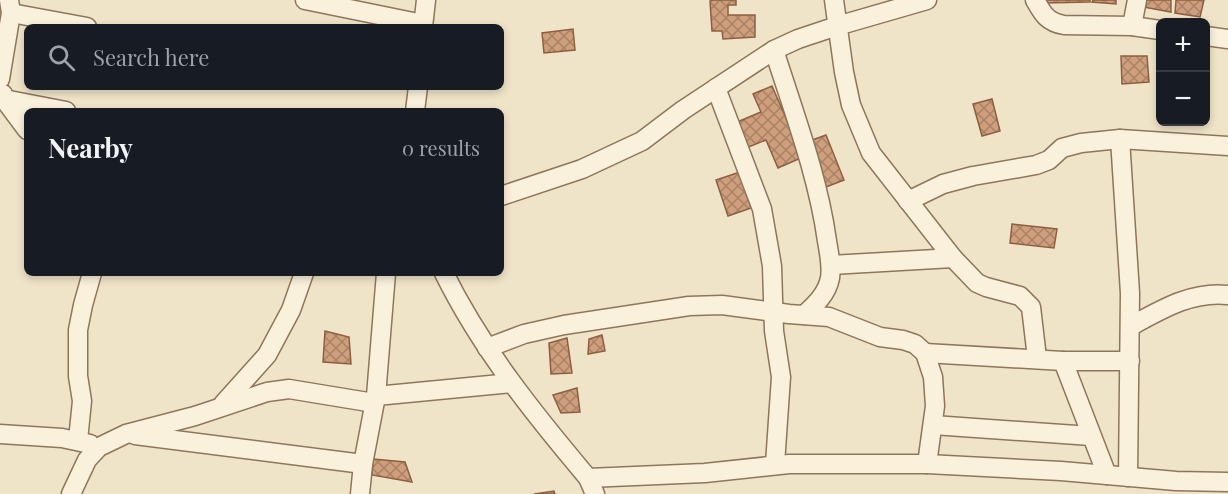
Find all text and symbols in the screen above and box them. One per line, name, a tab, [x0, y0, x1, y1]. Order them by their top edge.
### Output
map controls	[1156, 18, 1210, 126]
button: +	[1156, 18, 1210, 72]
search box	[24, 24, 504, 90]
icon: search	[45, 41, 78, 74]
text: Search here	[93, 42, 209, 72]
button: −	[1156, 72, 1210, 126]
text: Nearby	[48, 130, 133, 165]
text: 0 results	[402, 134, 480, 161]

